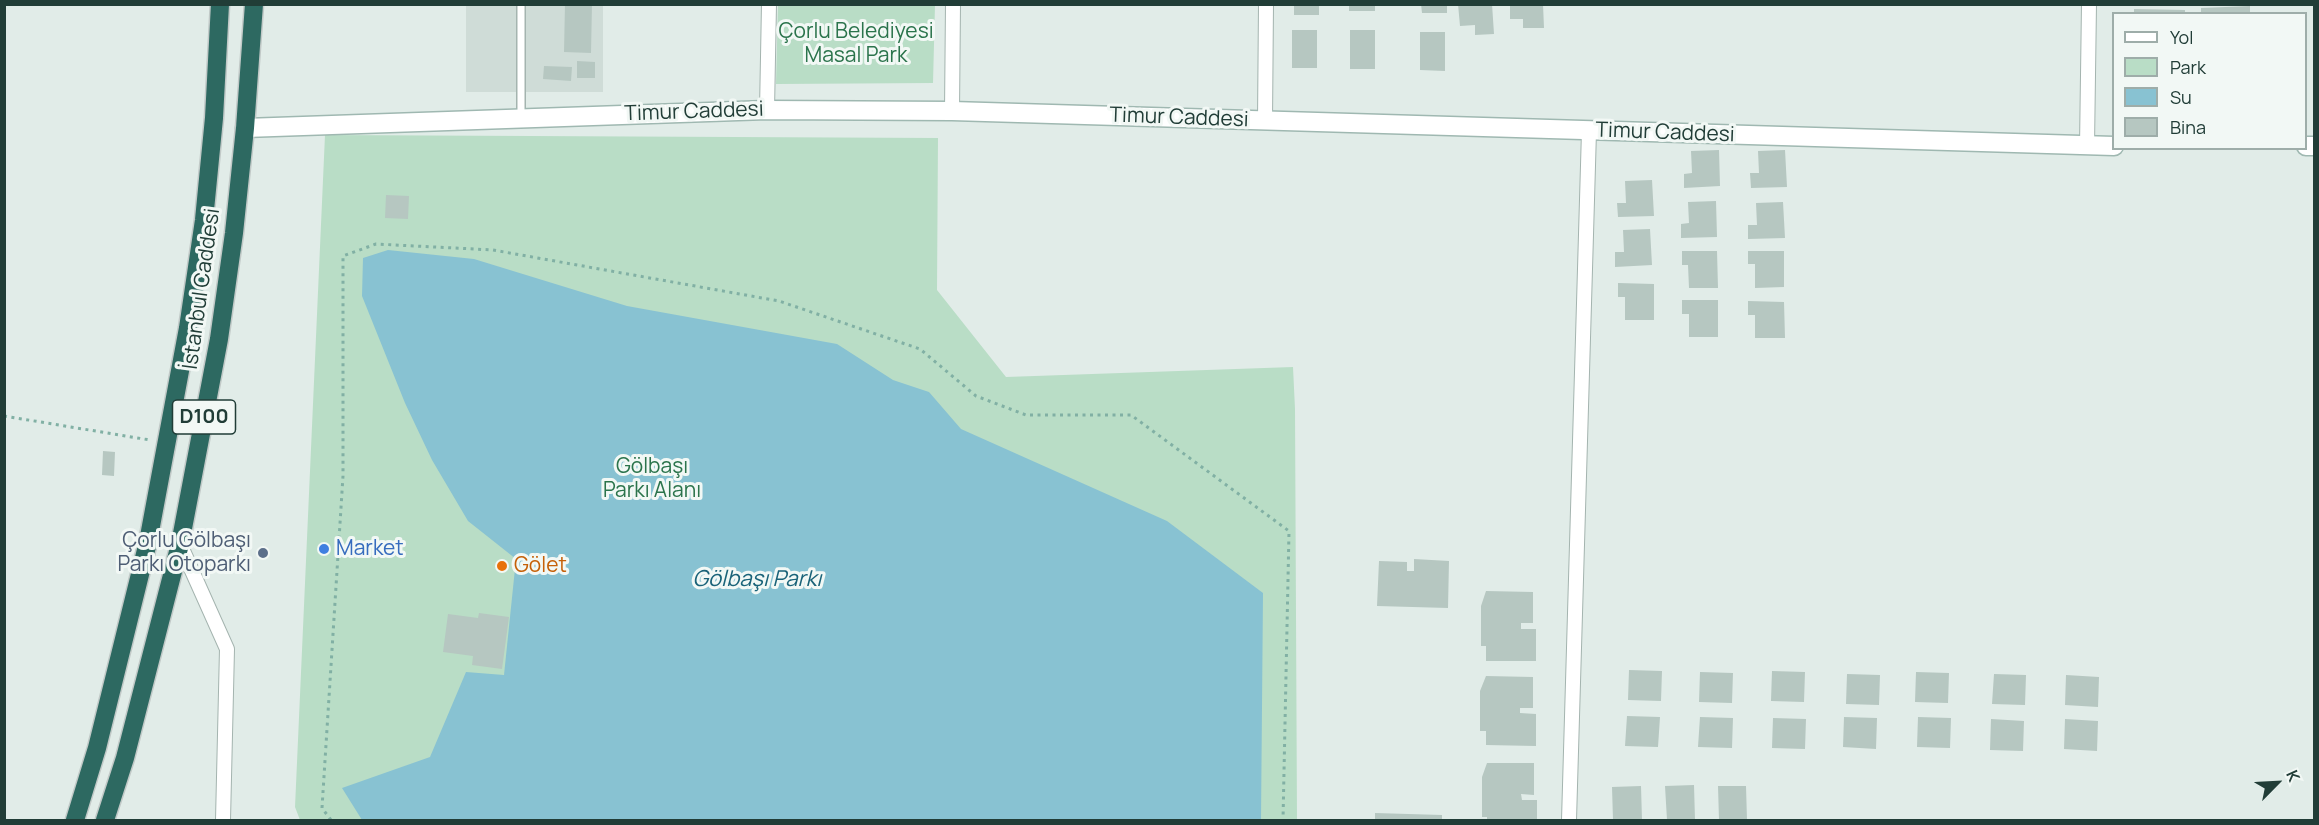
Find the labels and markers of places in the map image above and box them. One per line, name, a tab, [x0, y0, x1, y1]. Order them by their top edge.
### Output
place label: Çorlu Gölbaşı Parkı Otoparkı	[117, 528, 251, 578]
place label: Market	[336, 536, 404, 562]
marker: Market	[317, 542, 331, 556]
marker: Çorlu Gölbaşı Parkı Otoparkı	[256, 546, 270, 560]
place label: Gölet	[514, 553, 567, 579]
marker: Gölet	[495, 559, 509, 573]

